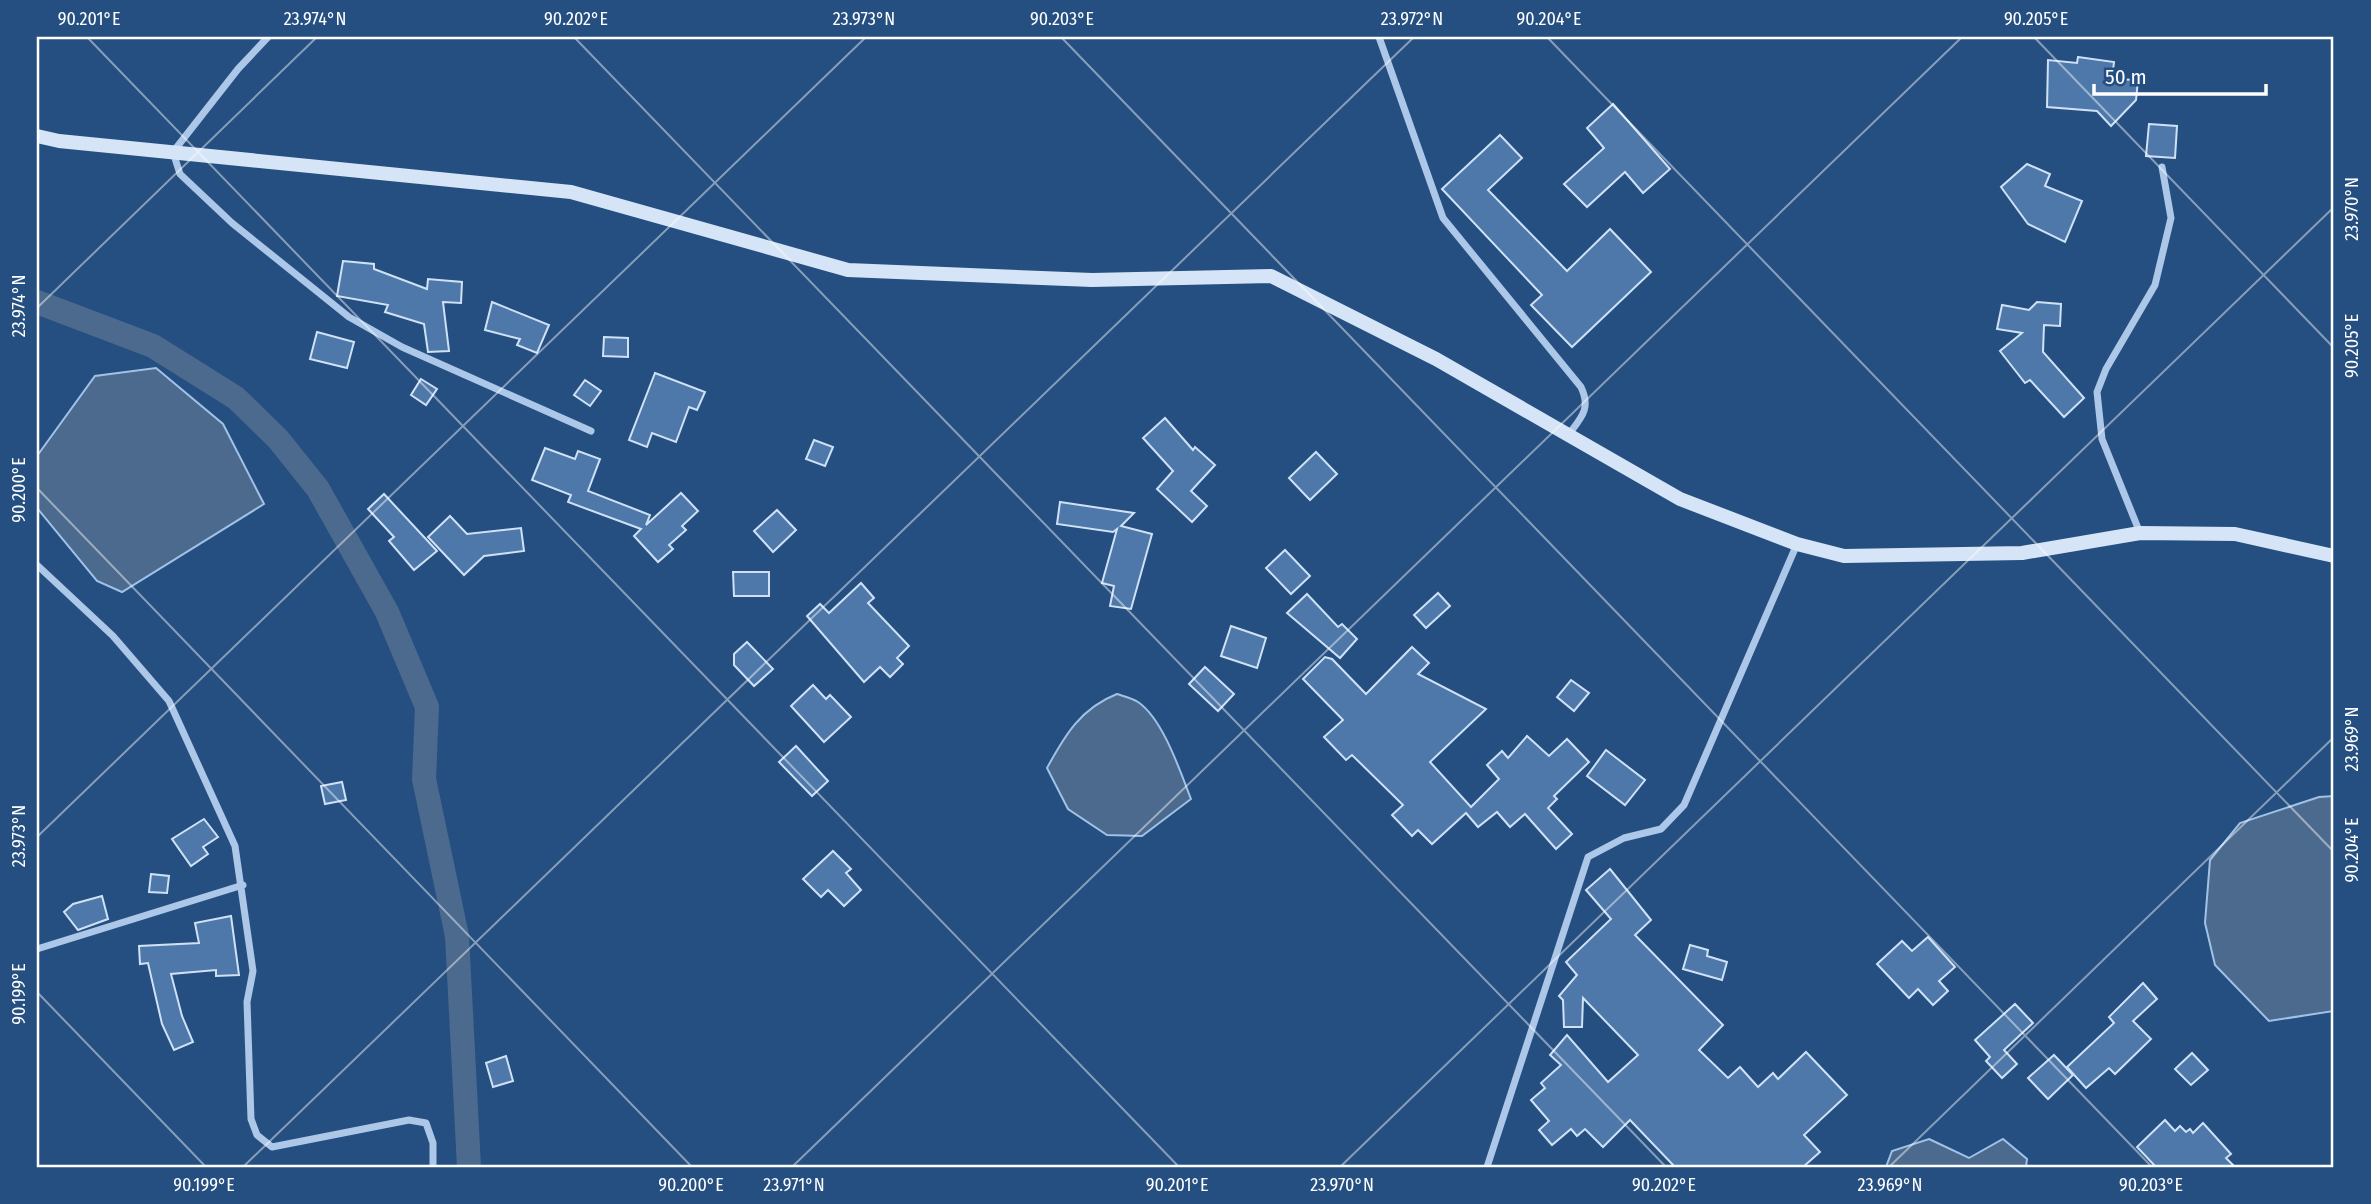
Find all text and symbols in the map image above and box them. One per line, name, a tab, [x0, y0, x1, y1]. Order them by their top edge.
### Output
text: 90.201°E	[58, 8, 120, 30]
text: 23.974°N	[284, 8, 346, 30]
text: 90.202°E	[544, 8, 608, 30]
text: 23.973°N	[833, 8, 895, 30]
text: 90.203°E	[1030, 8, 1094, 30]
text: 23.972°N	[1381, 8, 1443, 30]
text: 90.204°E	[1517, 8, 1581, 30]
text: 90.205°E	[2004, 8, 2068, 30]
scale bar	[2094, 52, 2266, 96]
text: 50 m	[2105, 64, 2147, 90]
text: 23.970°N	[2341, 177, 2363, 241]
text: 23.974°N	[8, 275, 30, 337]
text: 90.205°E	[2341, 314, 2363, 378]
text: 90.200°E	[8, 457, 30, 523]
text: 23.969°N	[2341, 707, 2363, 771]
text: 23.973°N	[8, 805, 30, 867]
text: 90.204°E	[2341, 818, 2363, 882]
text: 90.199°E	[8, 963, 30, 1025]
text: 90.199°E	[173, 1174, 235, 1196]
text: 90.200°E	[658, 1174, 724, 1196]
text: 23.971°N	[763, 1174, 825, 1196]
text: 90.201°E	[1146, 1174, 1208, 1196]
text: 23.970°N	[1310, 1174, 1374, 1196]
text: 90.202°E	[1632, 1174, 1696, 1196]
text: 23.969°N	[1858, 1174, 1922, 1196]
text: 90.203°E	[2119, 1174, 2183, 1196]

